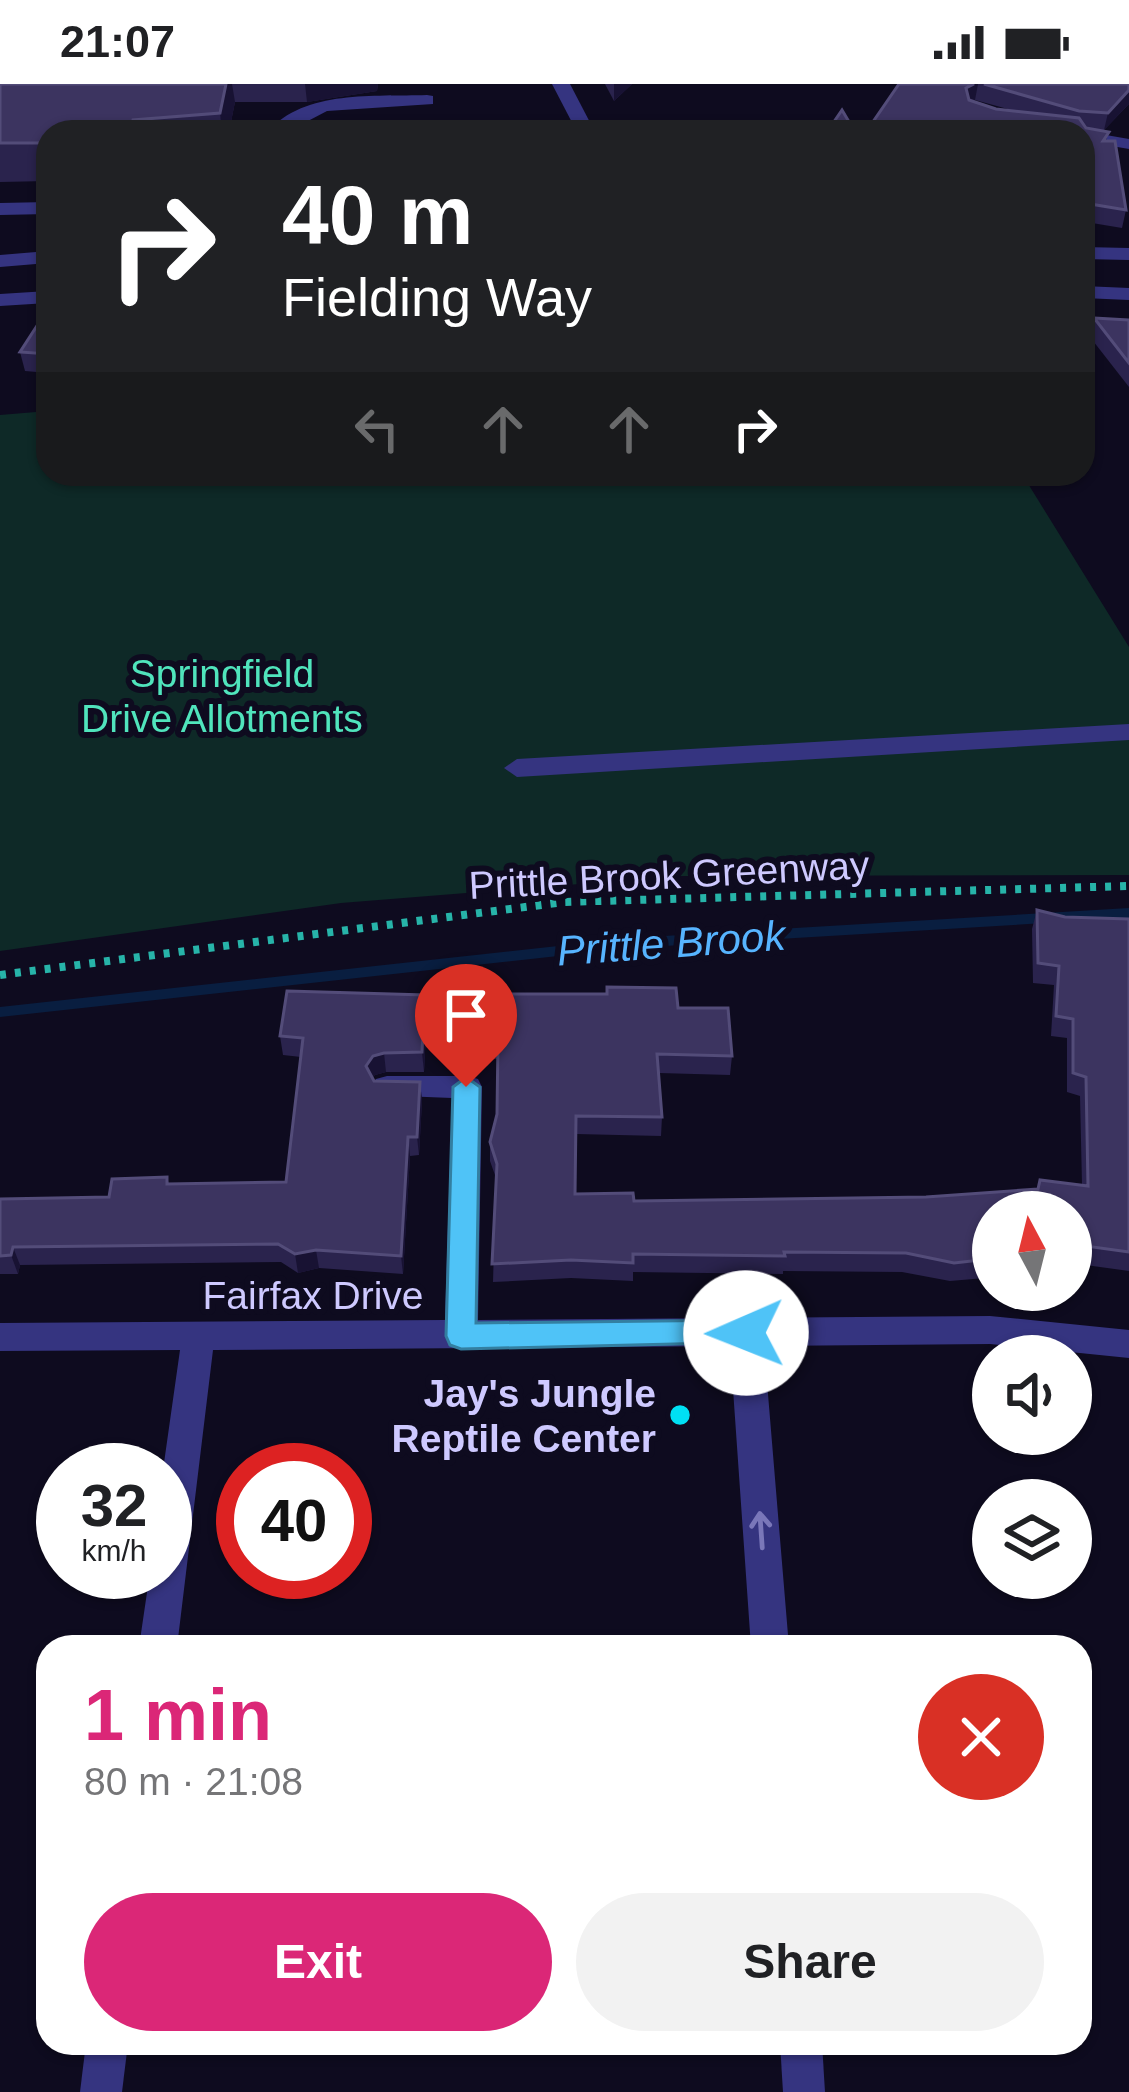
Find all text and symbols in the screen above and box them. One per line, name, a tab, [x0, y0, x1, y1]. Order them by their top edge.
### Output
text: 21:07	[60, 16, 175, 67]
icon: right	[84, 168, 240, 324]
text: 40 m	[282, 168, 473, 262]
text: Fielding Way	[282, 267, 592, 327]
icon: left	[344, 396, 410, 462]
icon: ahead	[470, 396, 536, 462]
icon: ahead	[596, 396, 662, 462]
icon: right	[722, 396, 788, 462]
park label: Springfield Drive Allotments	[81, 652, 363, 740]
street label: Prittle Brook Greenway	[468, 843, 871, 907]
water label: Prittle Brook	[555, 911, 789, 974]
pin	[415, 964, 517, 1087]
icon: arrive	[433, 982, 499, 1048]
north arrow	[972, 1191, 1092, 1311]
map controls	[972, 1191, 1092, 1599]
position arrow	[683, 1270, 809, 1396]
street label: Fairfax Drive	[202, 1274, 424, 1317]
button: sound	[972, 1335, 1092, 1455]
place label: Jay's Jungle Reptile Center	[392, 1372, 656, 1460]
marker: Jay's Jungle Reptile Center	[667, 1402, 693, 1428]
speed limit sign: 40	[216, 1443, 372, 1599]
text: 32	[81, 1472, 147, 1539]
button: layers	[972, 1479, 1092, 1599]
one-way arrow	[750, 1511, 773, 1550]
text: km/h	[81, 1534, 147, 1567]
button: close	[918, 1674, 1044, 1800]
text: 1 min	[84, 1675, 272, 1755]
text: 80 m · 21:08	[84, 1760, 303, 1803]
button: Exit	[84, 1893, 552, 2031]
button: Share	[576, 1893, 1044, 2031]

